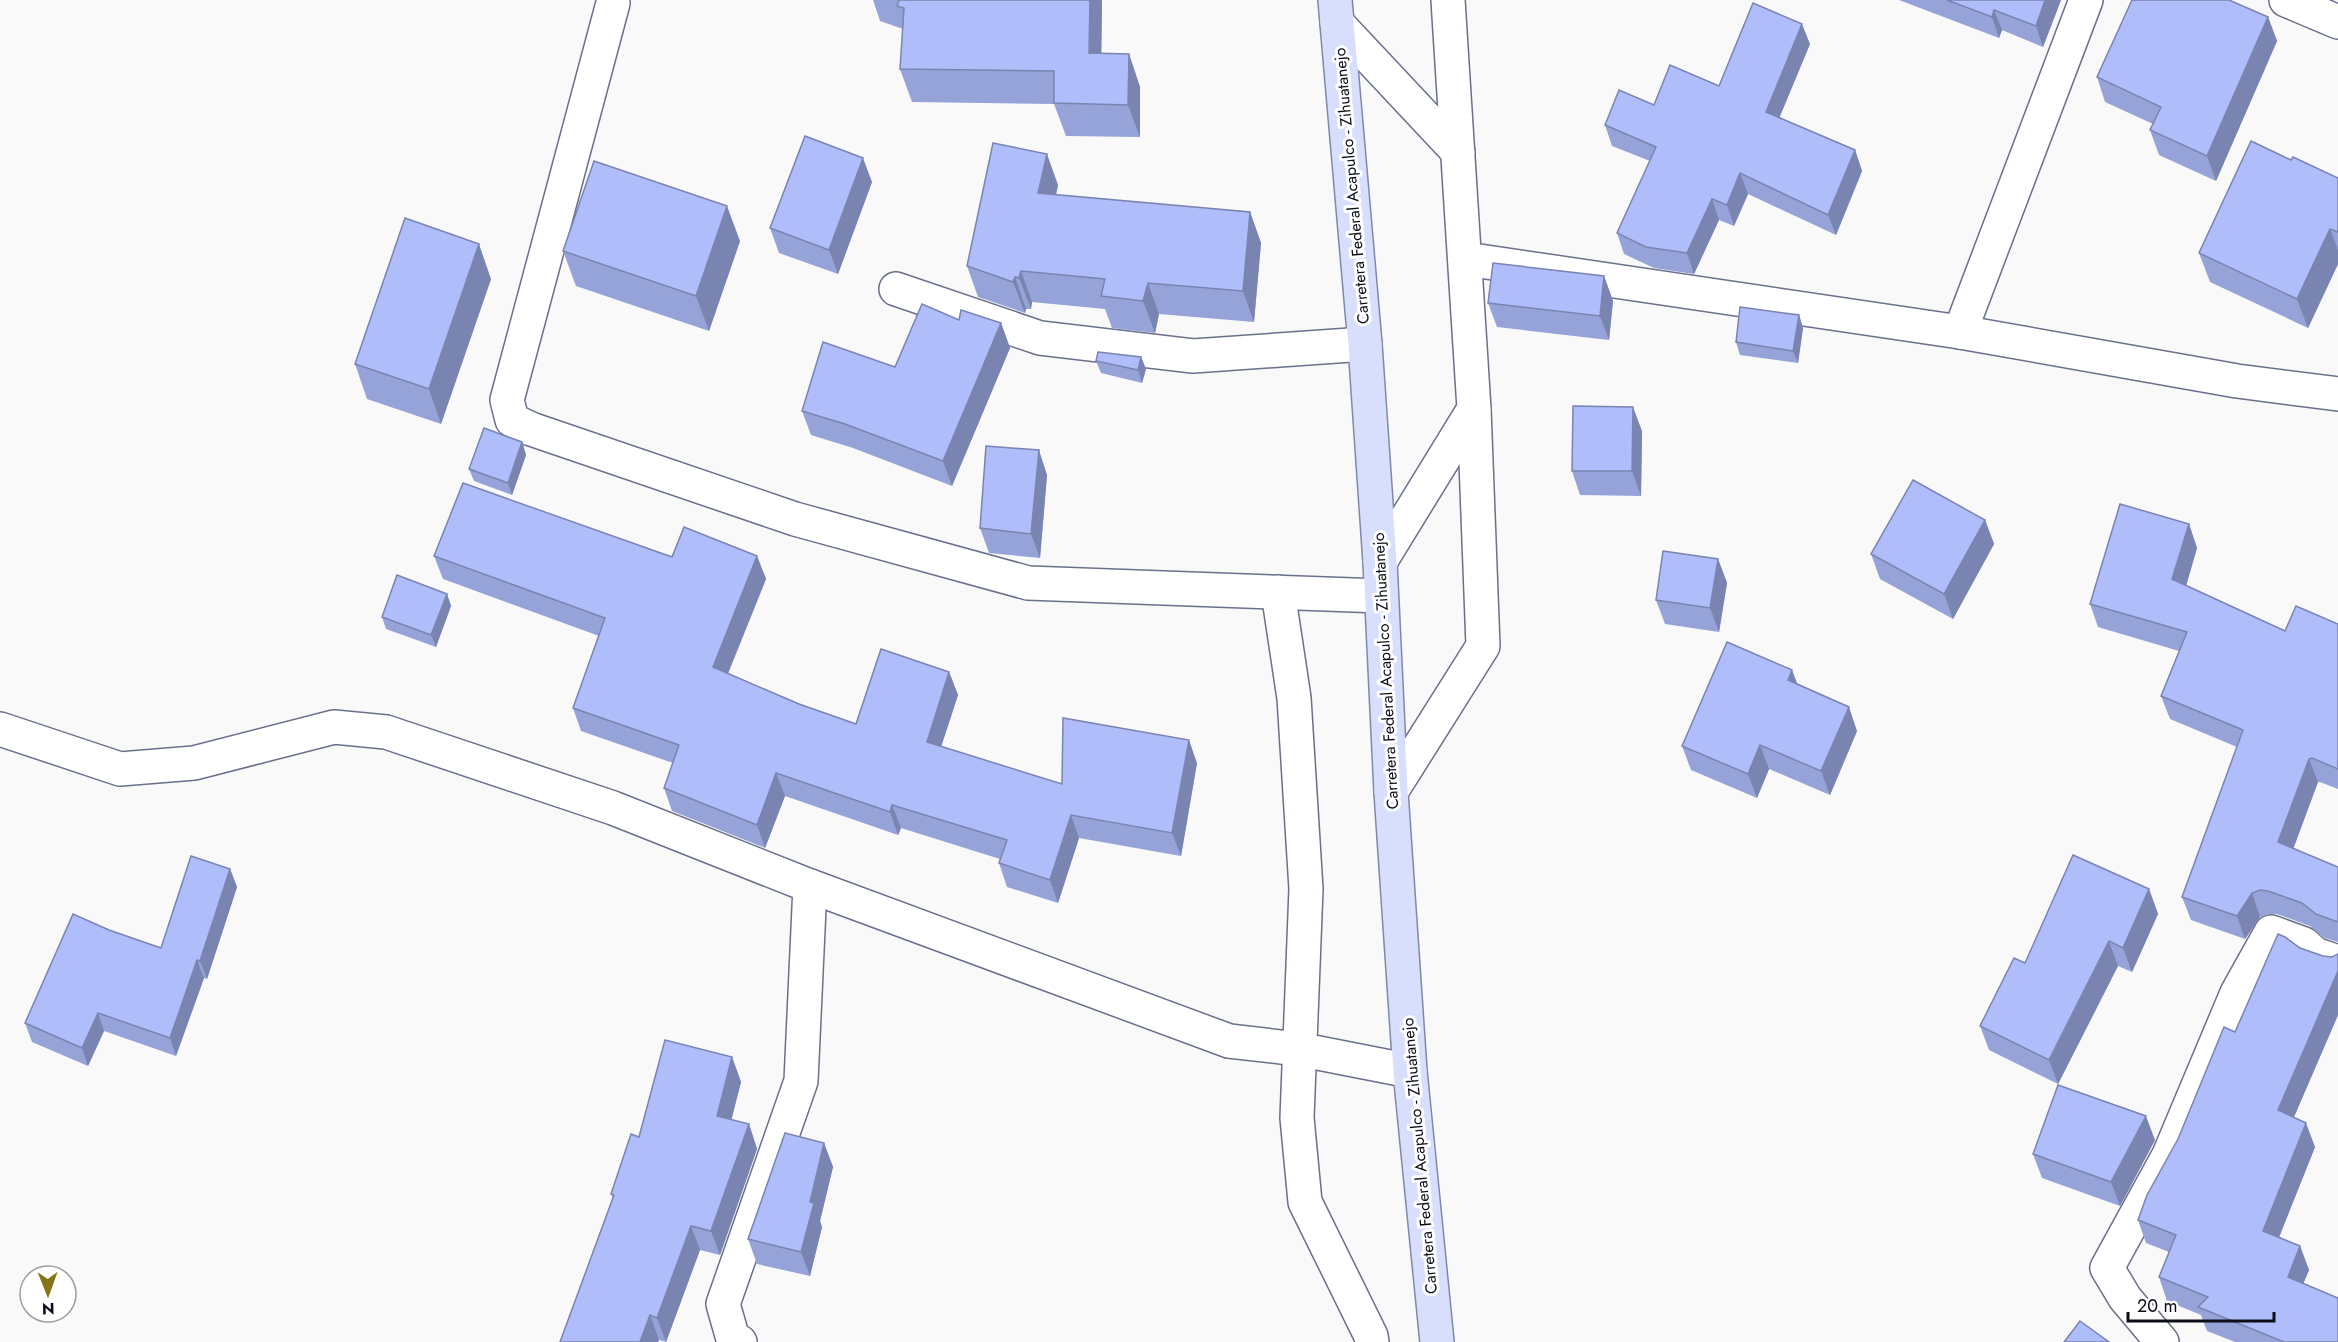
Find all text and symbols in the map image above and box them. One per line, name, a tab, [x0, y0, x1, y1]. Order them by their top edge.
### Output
street label: Carretera Federal Acapulco - Zihuatanejo	[1328, 47, 1375, 325]
street label: Carretera Federal Acapulco - Zihuatanejo	[1367, 532, 1404, 810]
street label: Carretera Federal Acapulco - Zihuatanejo	[1396, 1017, 1443, 1295]
north arrow	[18, 1264, 78, 1324]
scale bar	[2128, 1285, 2274, 1323]
text: 20 m	[2137, 1293, 2177, 1319]
text: N	[42, 1297, 55, 1320]

